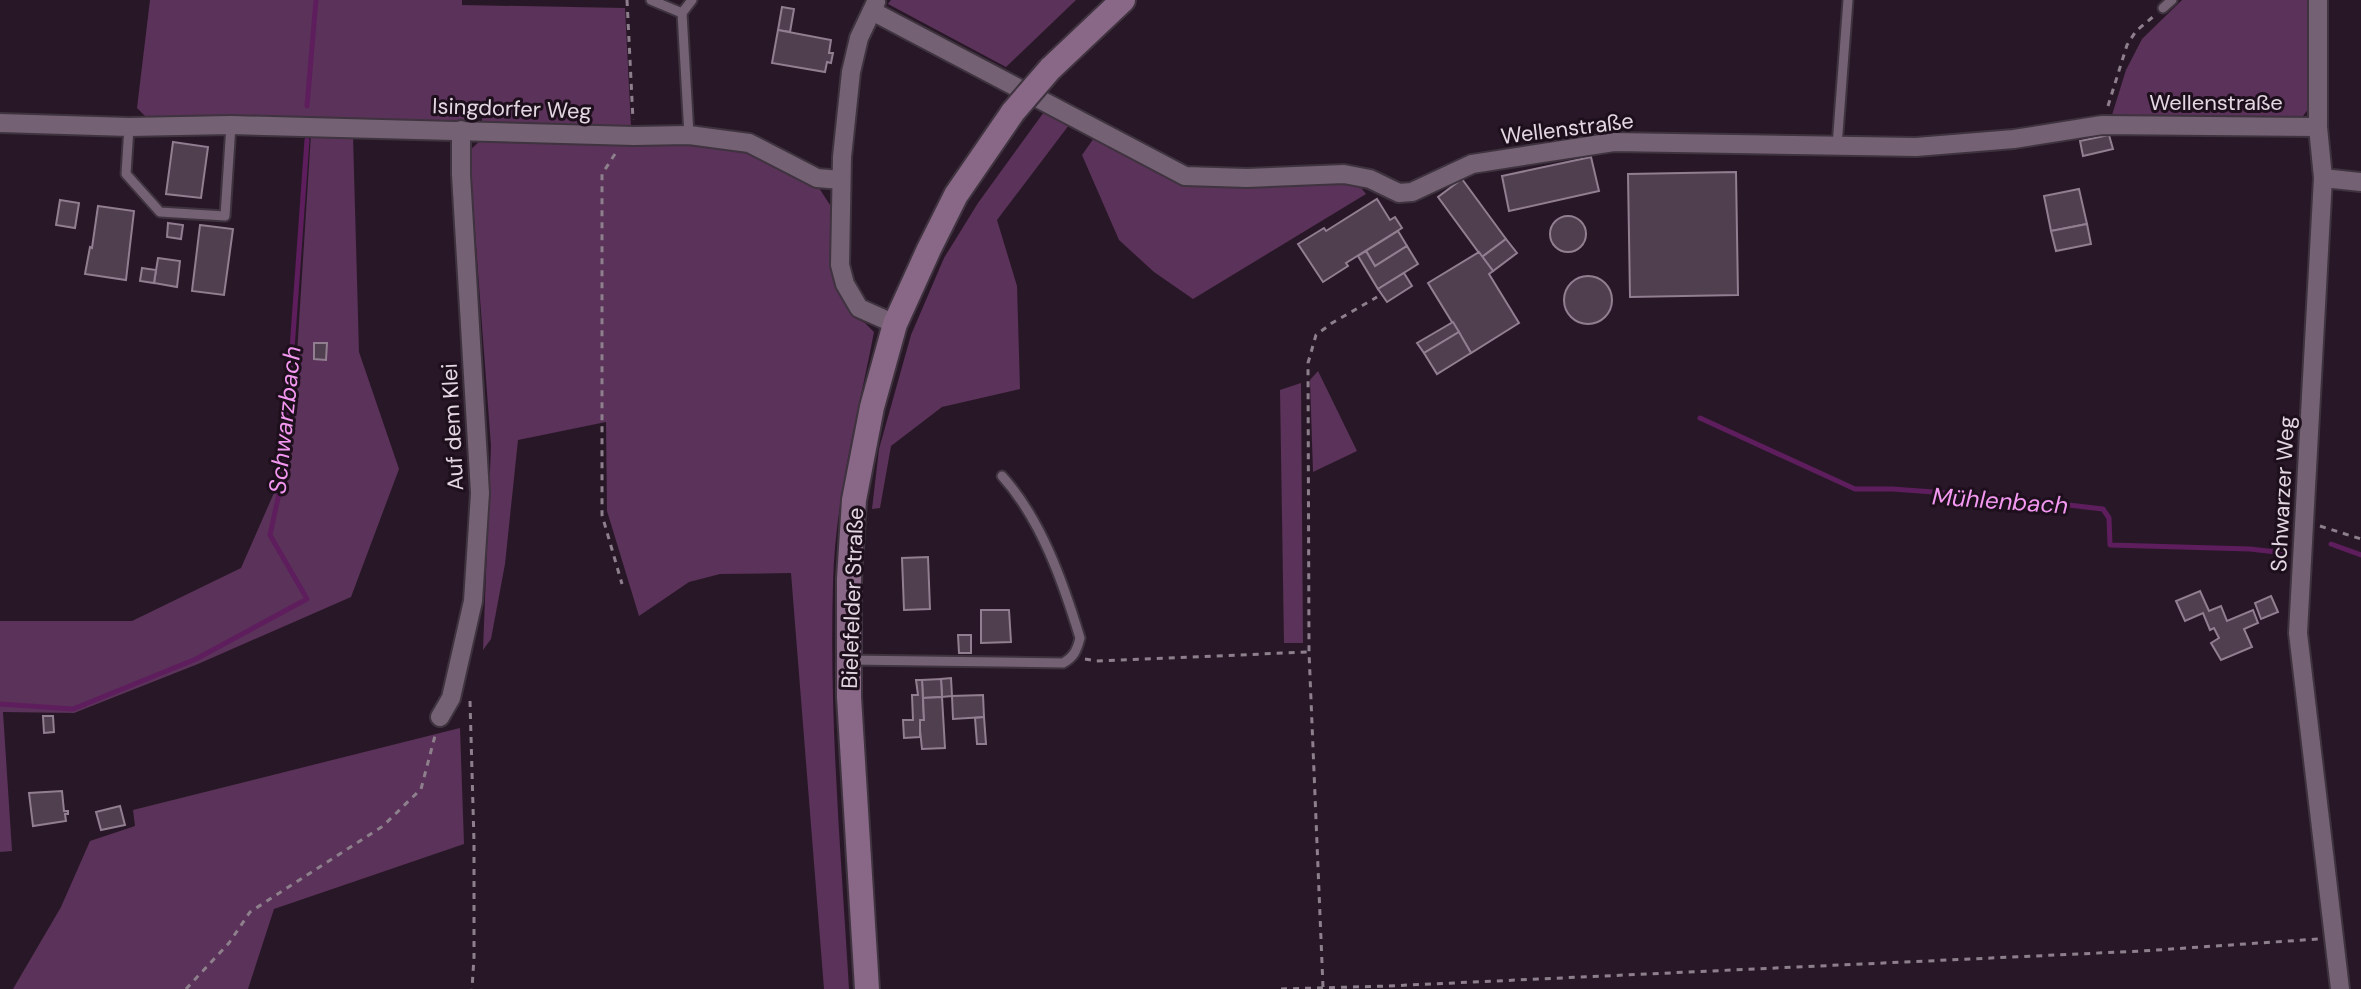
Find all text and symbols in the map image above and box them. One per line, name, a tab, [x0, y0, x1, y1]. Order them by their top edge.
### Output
street label: Wellenstraße	[2149, 88, 2283, 117]
street label: Isingdorfer Weg	[432, 91, 592, 126]
street label: Wellenstraße	[1499, 106, 1635, 151]
water label: Schwarzbach	[261, 344, 308, 495]
street label: Auf dem Klei	[435, 363, 470, 491]
street label: Schwarzer Weg	[2264, 415, 2301, 573]
water label: Mühlenbach	[1931, 480, 2069, 521]
street label: Bielefelder Straße	[835, 507, 870, 689]

